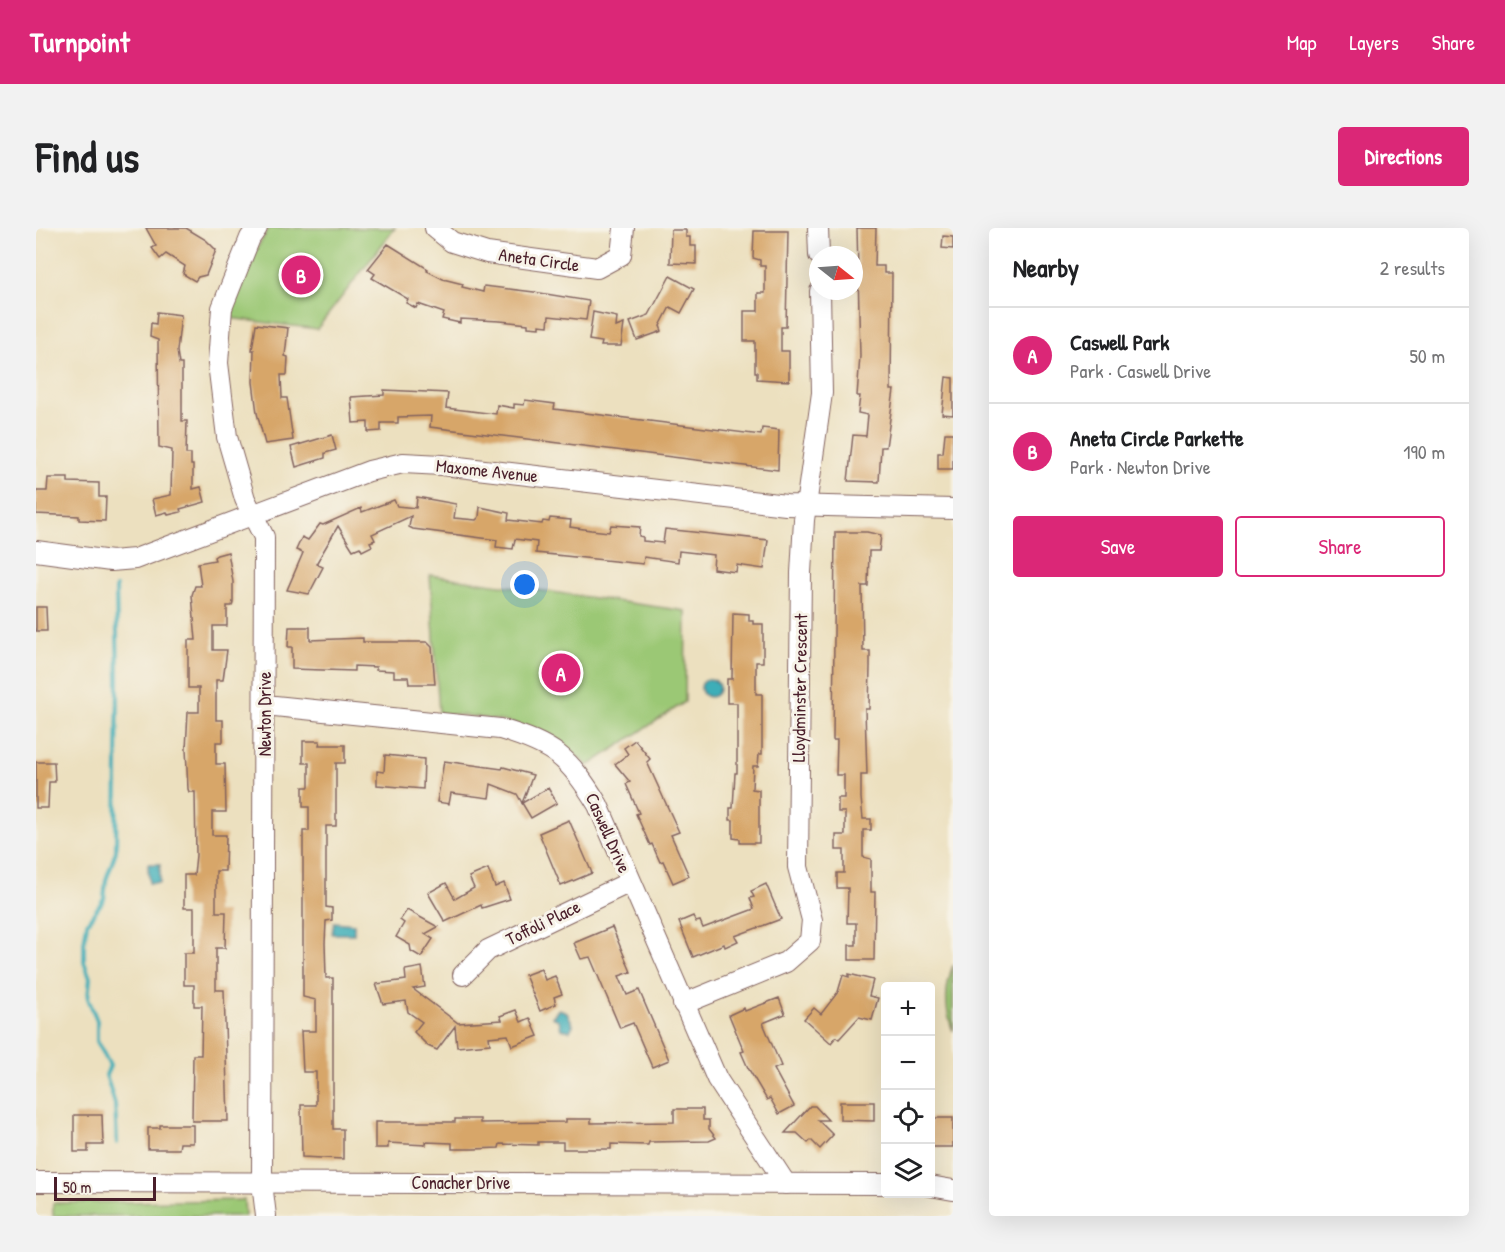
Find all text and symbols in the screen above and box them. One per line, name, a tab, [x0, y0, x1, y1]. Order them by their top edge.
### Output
text: Turnpoint	[30, 23, 130, 61]
text: Map	[1287, 28, 1316, 57]
text: Layers	[1349, 28, 1399, 57]
text: Share	[1432, 28, 1475, 57]
button: Directions	[1338, 127, 1469, 186]
text: Find us	[36, 128, 139, 185]
street label: Aneta Circle	[497, 241, 581, 278]
north arrow	[809, 246, 863, 300]
text: Nearby	[1013, 250, 1079, 285]
pin: B	[282, 252, 320, 298]
text: 2 results	[1380, 254, 1445, 281]
text: Caswell Park	[1070, 327, 1169, 357]
text: A	[1028, 342, 1037, 369]
text: 50 m	[1409, 342, 1445, 369]
text: Park · Caswell Drive	[1070, 357, 1211, 384]
text: Aneta Circle Parkette	[1070, 423, 1244, 453]
text: B	[1027, 438, 1038, 465]
text: 190 m	[1403, 438, 1445, 465]
street label: Maxome Avenue	[435, 453, 539, 488]
text: Park · Newton Drive	[1070, 453, 1211, 480]
button: Save	[1013, 516, 1223, 577]
button: Share	[1235, 516, 1445, 577]
your location	[510, 570, 539, 599]
street label: Lloydminster Crescent	[786, 613, 813, 762]
pin: A	[542, 650, 580, 696]
street label: Newton Drive	[252, 672, 277, 756]
street label: Caswell Drive	[580, 789, 637, 877]
street label: Toffoli Place	[501, 894, 584, 951]
map controls	[881, 982, 935, 1198]
button: +	[881, 982, 935, 1036]
button: −	[881, 1036, 935, 1090]
button: locate	[881, 1090, 935, 1144]
button: layers	[881, 1144, 935, 1198]
street label: Conacher Drive	[412, 1170, 510, 1195]
scale bar	[54, 1174, 156, 1202]
text: 50 m	[63, 1176, 92, 1198]

